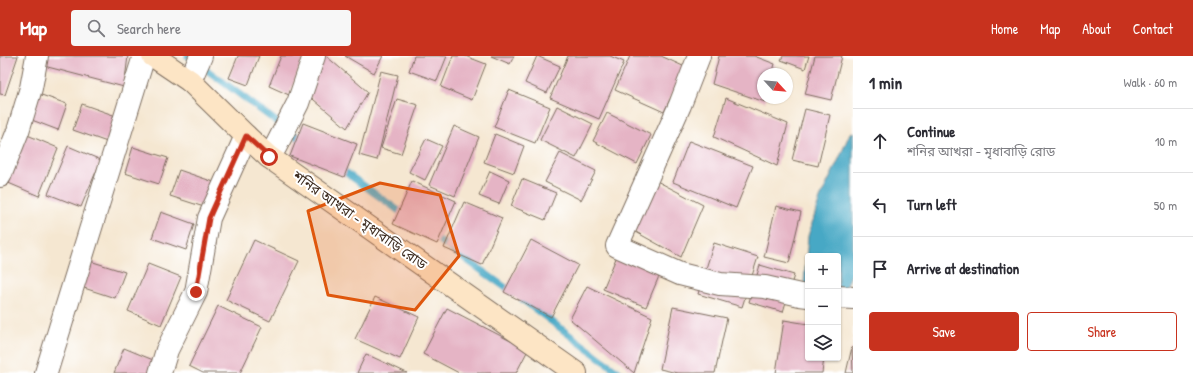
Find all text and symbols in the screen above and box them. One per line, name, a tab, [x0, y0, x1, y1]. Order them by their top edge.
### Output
search box	[71, 10, 351, 46]
text: Map	[20, 15, 47, 41]
icon: search	[85, 17, 107, 39]
text: Search here	[117, 18, 181, 39]
text: Home	[991, 19, 1018, 38]
text: Map	[1040, 19, 1060, 38]
text: About	[1082, 19, 1111, 38]
text: Contact	[1133, 19, 1173, 38]
north arrow	[757, 68, 793, 104]
text: 1 min	[869, 71, 902, 94]
text: Walk · 60 m	[1124, 73, 1177, 91]
text: Continue	[907, 121, 955, 142]
icon: ahead	[869, 130, 891, 152]
text: 10 m	[1155, 132, 1177, 150]
text: শনির আখরা - মৃধাবাড়ি রোড	[907, 142, 1055, 160]
route start	[260, 148, 278, 166]
street label: শনির আখরা - মৃধাবাড়ি রোড	[289, 165, 432, 274]
icon: left	[869, 194, 891, 216]
text: Turn left	[907, 194, 957, 215]
text: 50 m	[1154, 196, 1177, 214]
map controls	[805, 253, 841, 361]
button: +	[805, 253, 841, 289]
icon: arrive	[869, 258, 891, 280]
text: Arrive at destination	[907, 258, 1019, 279]
route end	[187, 283, 205, 301]
button: −	[805, 289, 841, 325]
button: Save	[869, 312, 1019, 351]
button: Share	[1027, 312, 1177, 351]
button: layers	[805, 325, 841, 361]

